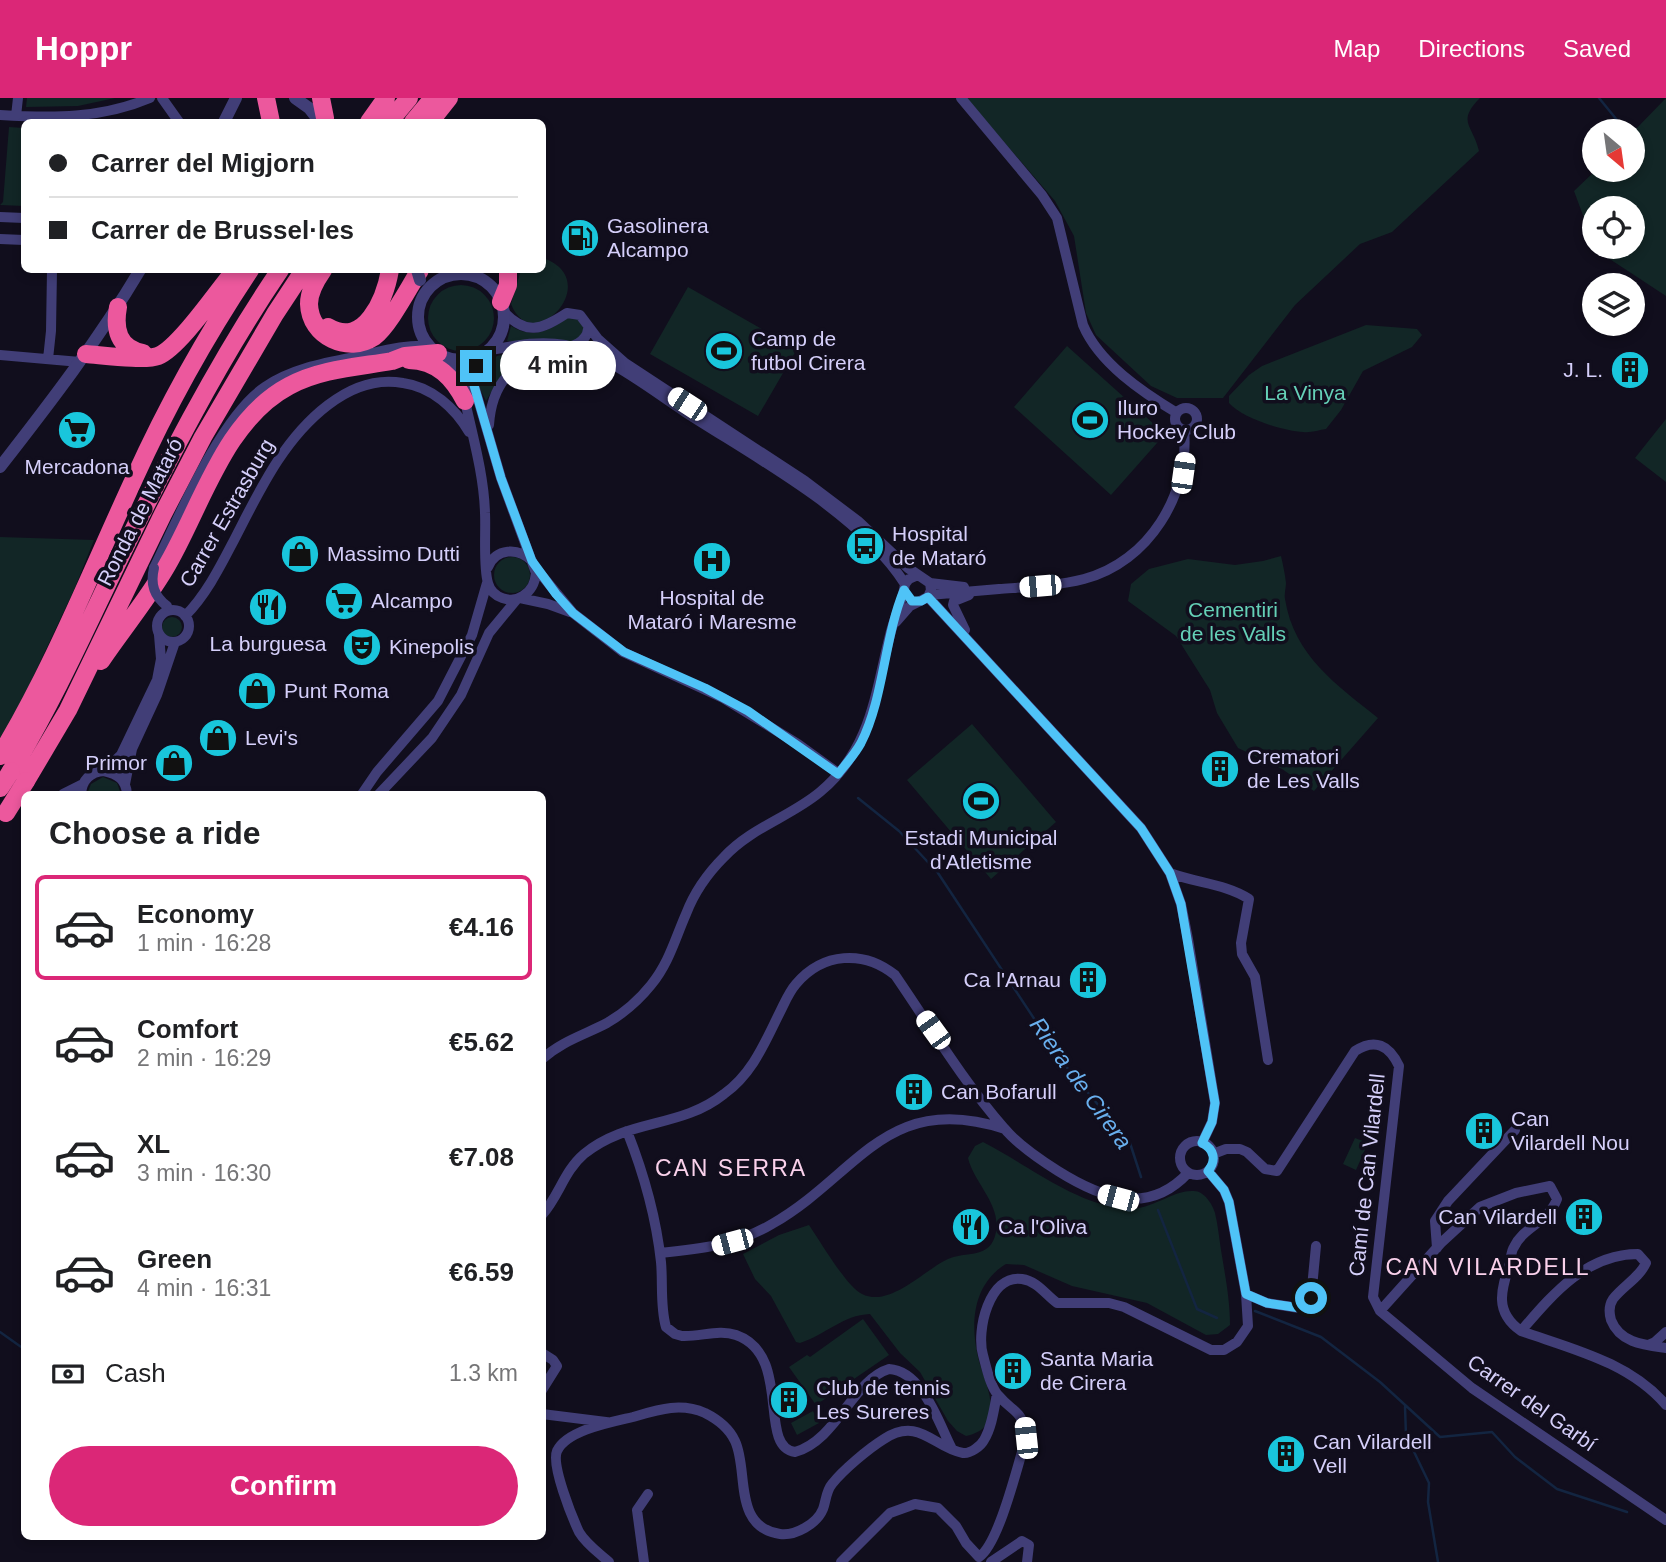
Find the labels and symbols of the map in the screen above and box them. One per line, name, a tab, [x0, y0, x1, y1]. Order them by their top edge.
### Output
north arrow	[1582, 119, 1645, 182]
place label: Gasolinera Alcampo	[607, 214, 709, 261]
fuel station icon: Gasolinera Alcampo	[559, 217, 601, 259]
place label: Camp de futbol Cirera	[751, 327, 866, 374]
sports icon: Camp de futbol Cirera	[703, 330, 745, 372]
callout: 4 min	[500, 342, 616, 390]
building icon: J. L.	[1609, 349, 1651, 391]
route end	[460, 350, 492, 382]
place label: J. L.	[1563, 358, 1603, 381]
park label: La Vinya	[1264, 381, 1346, 404]
car	[664, 384, 711, 424]
place label: Iluro Hockey Club	[1117, 396, 1236, 443]
sports icon: Iluro Hockey Club	[1069, 399, 1111, 441]
supermarket icon: Mercadona	[56, 409, 98, 451]
street label: Ronda de Mataró	[92, 434, 187, 589]
street label: Carrer Estrasburg	[175, 435, 278, 591]
car	[1170, 451, 1197, 495]
place label: Mercadona	[24, 455, 130, 478]
place label: Hospital de Mataró	[892, 522, 987, 569]
bus stop icon: Hospital de Mataró	[844, 525, 886, 567]
shop icon: Massimo Dutti	[279, 533, 321, 575]
hospital icon: Hospital de Mataró i Maresme	[691, 540, 733, 582]
place label: Massimo Dutti	[327, 542, 460, 565]
car	[1019, 574, 1062, 598]
supermarket icon: Alcampo	[323, 580, 365, 622]
restaurant icon: La burguesa	[247, 586, 289, 628]
place label: Hospital de Mataró i Maresme	[627, 586, 797, 633]
place label: Alcampo	[371, 589, 453, 612]
park label: Cementiri de les Valls	[1180, 598, 1286, 645]
theatre icon: Kinepolis	[341, 626, 383, 668]
place label: La burguesa	[210, 632, 327, 655]
place label: Kinepolis	[389, 635, 474, 658]
shop icon: Punt Roma	[236, 670, 278, 712]
place label: Punt Roma	[284, 679, 389, 702]
shop icon: Levi's	[197, 717, 239, 759]
place label: Levi's	[245, 726, 298, 749]
shop icon: Primor	[153, 742, 195, 784]
place label: Crematori de Les Valls	[1247, 745, 1360, 792]
building icon: Crematori de Les Valls	[1199, 748, 1241, 790]
place label: Primor	[85, 751, 147, 774]
sports icon: Estadi Municipal d'Atletisme	[960, 780, 1002, 822]
place label: Estadi Municipal d'Atletisme	[905, 826, 1057, 873]
building icon: Ca l'Arnau	[1067, 959, 1109, 1001]
place label: Ca l'Arnau	[964, 968, 1061, 991]
car	[913, 1007, 954, 1053]
water label: Riera de Cirera	[1025, 1012, 1137, 1154]
building icon: Can Bofarull	[893, 1071, 935, 1113]
street label: Camí de Can Vilardell	[1344, 1072, 1389, 1278]
place label: Can Bofarull	[941, 1080, 1057, 1103]
place label: Can Vilardell Nou	[1511, 1107, 1630, 1154]
building icon: Can Vilardell Nou	[1463, 1110, 1505, 1152]
district label: CAN SERRA	[655, 1155, 807, 1181]
car	[1095, 1182, 1142, 1214]
building icon: Can Vilardell	[1563, 1196, 1605, 1238]
place label: Can Vilardell	[1438, 1205, 1557, 1228]
restaurant icon: Ca l'Oliva	[950, 1206, 992, 1248]
place label: Ca l'Oliva	[998, 1215, 1088, 1238]
car	[709, 1226, 756, 1258]
district label: CAN VILARDELL	[1386, 1254, 1590, 1280]
route start	[1295, 1282, 1327, 1314]
place label: Santa Maria de Cirera	[1040, 1347, 1154, 1394]
building icon: Santa Maria de Cirera	[992, 1350, 1034, 1392]
street label: Carrer del Garbí	[1464, 1350, 1601, 1456]
place label: Club de tennis Les Sureres	[816, 1376, 950, 1423]
building icon: Club de tennis Les Sureres	[768, 1379, 810, 1421]
car	[1014, 1416, 1039, 1460]
place label: Can Vilardell Vell	[1313, 1430, 1432, 1477]
building icon: Can Vilardell Vell	[1265, 1433, 1307, 1475]

